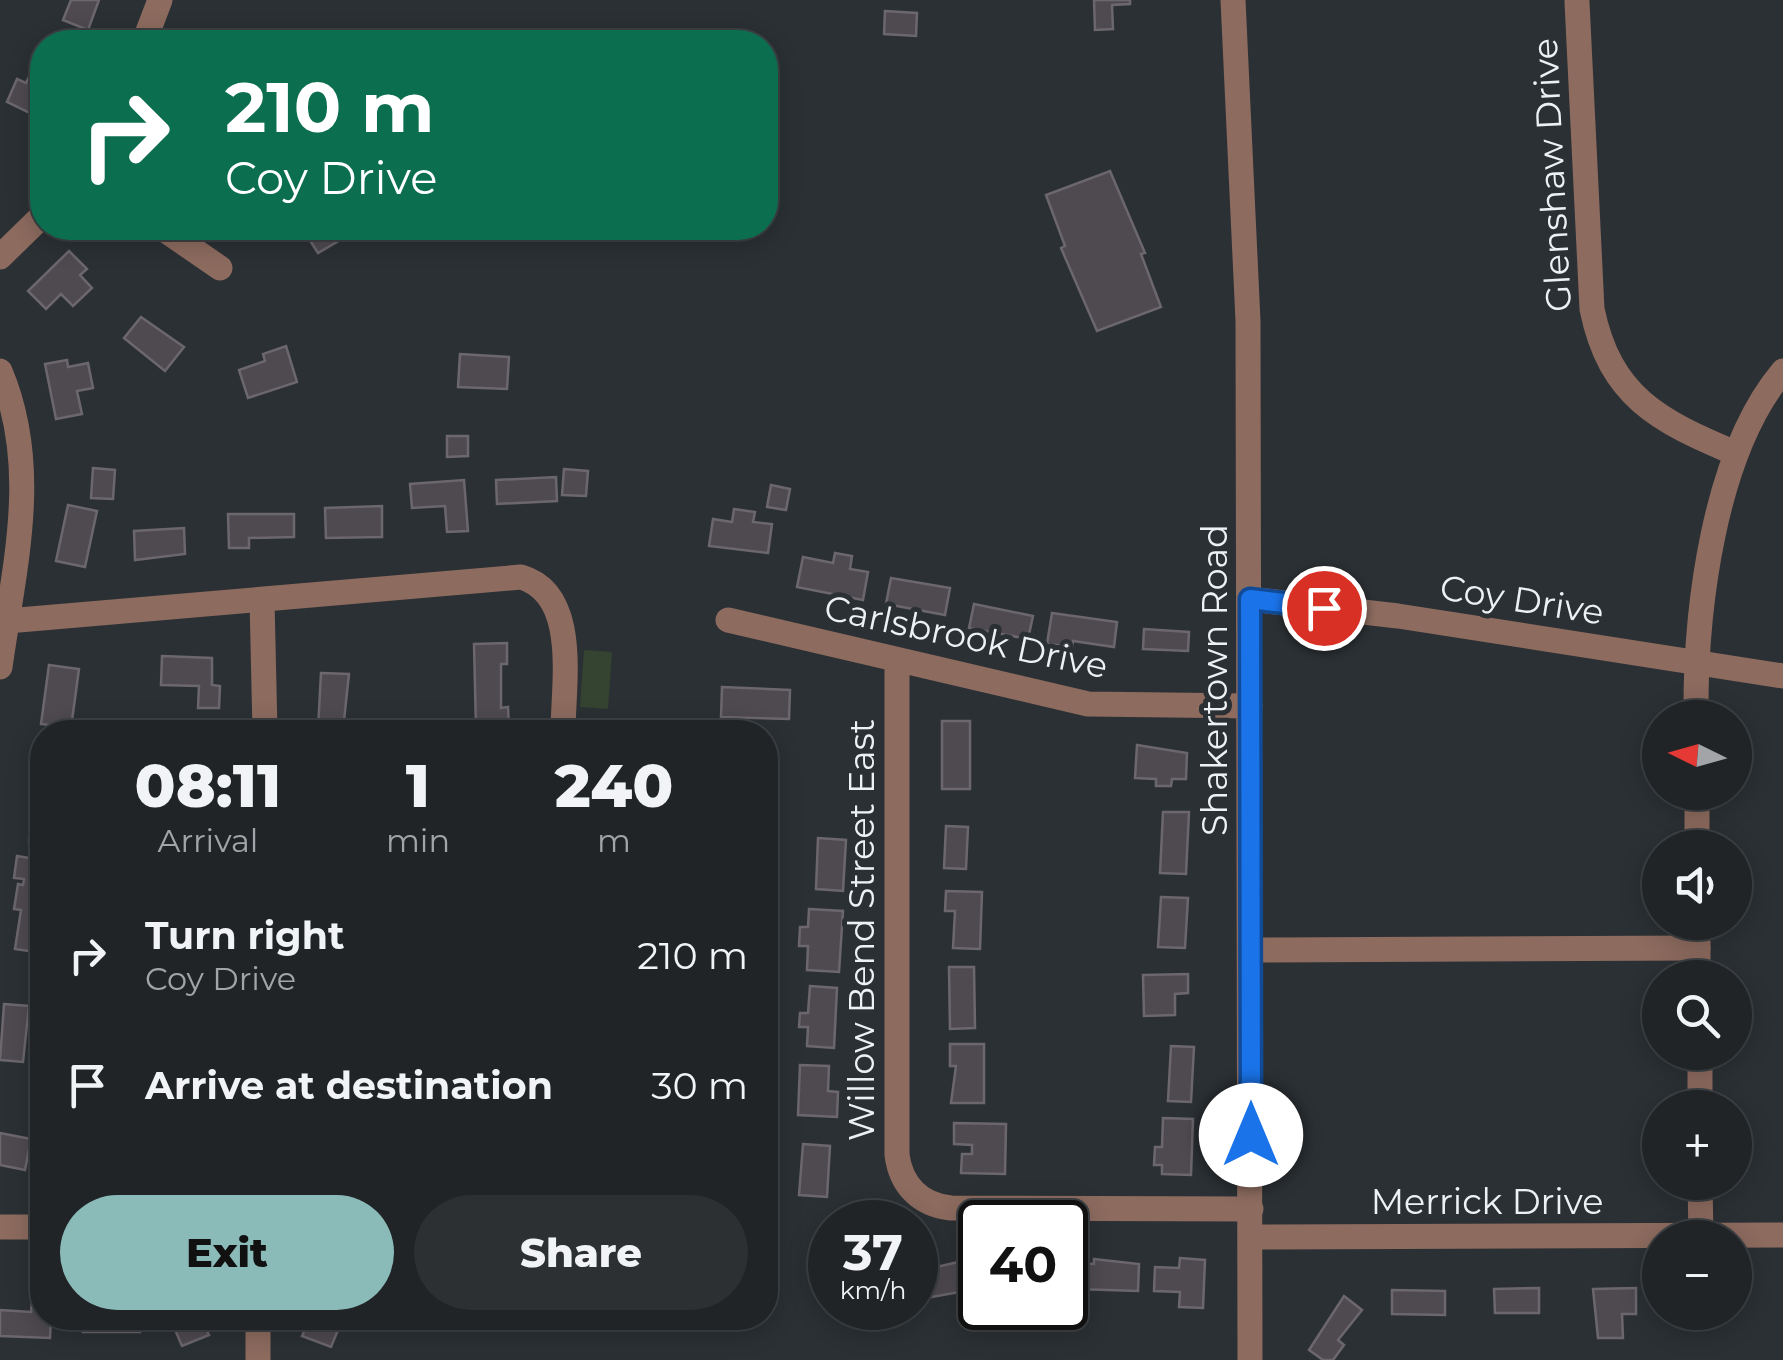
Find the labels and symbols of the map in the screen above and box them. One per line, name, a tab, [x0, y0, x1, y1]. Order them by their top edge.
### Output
street label: Glenshaw Drive	[1523, 37, 1580, 313]
street label: Shakertown Road	[1193, 524, 1236, 836]
street label: Coy Drive	[1437, 565, 1607, 634]
pin	[1282, 566, 1367, 651]
street label: Carlsbrook Drive	[821, 585, 1112, 688]
north arrow	[1642, 700, 1752, 810]
street label: Willow Bend Street East	[840, 719, 883, 1141]
position arrow	[1199, 1083, 1303, 1187]
street label: Merrick Drive	[1371, 1180, 1603, 1223]
speed limit sign: 40	[958, 1200, 1088, 1330]

